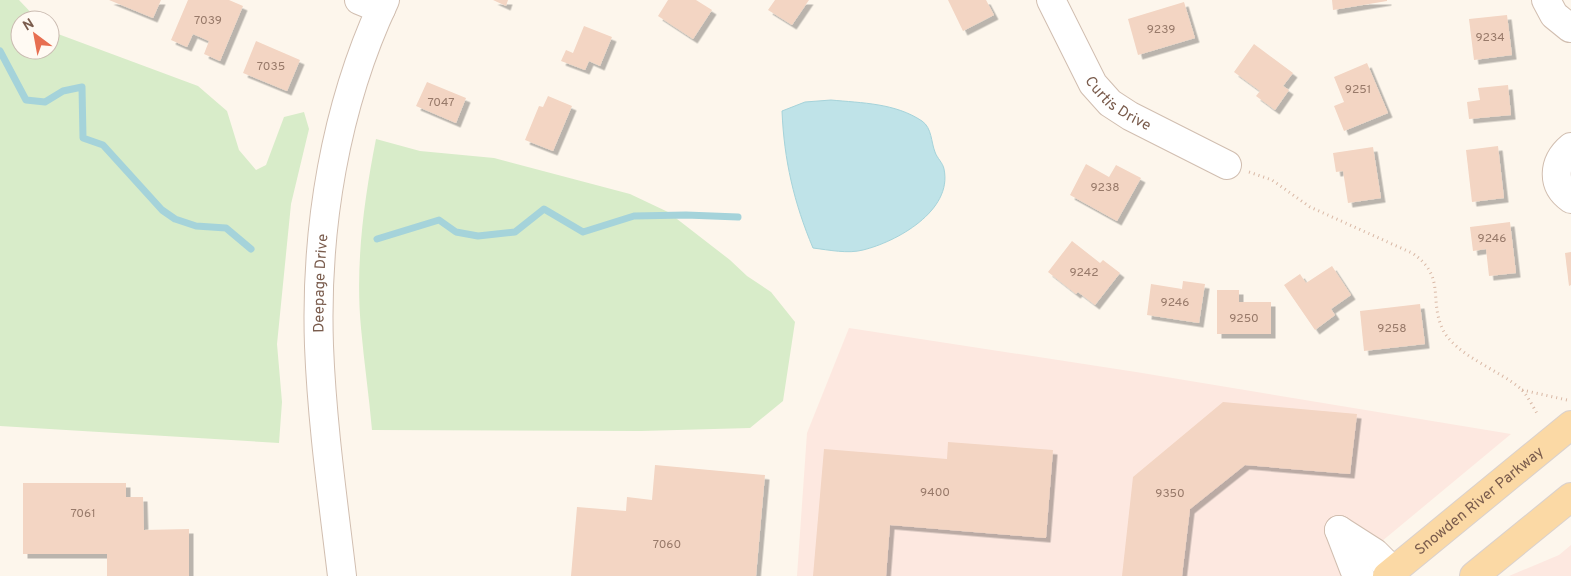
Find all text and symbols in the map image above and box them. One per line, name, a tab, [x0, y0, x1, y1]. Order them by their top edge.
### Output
north arrow	[10, 10, 60, 60]
house number: 7039	[194, 13, 222, 29]
text: N	[20, 15, 38, 35]
house number: 9239	[1147, 22, 1175, 38]
house number: 9234	[1475, 30, 1505, 46]
house number: 7035	[257, 59, 285, 75]
street label: Curtis Drive	[1080, 73, 1154, 136]
house number: 9251	[1345, 82, 1371, 98]
house number: 7047	[427, 95, 455, 111]
house number: 9238	[1090, 180, 1120, 196]
house number: 9246	[1477, 231, 1507, 247]
street label: Deepage Drive	[310, 233, 334, 333]
house number: 9242	[1069, 265, 1099, 281]
house number: 9246	[1160, 295, 1190, 311]
house number: 9250	[1229, 311, 1259, 327]
house number: 9258	[1377, 321, 1407, 337]
street label: Snowden River Parkway	[1412, 443, 1548, 560]
house number: 9400	[920, 485, 950, 501]
house number: 9350	[1155, 486, 1185, 502]
house number: 7061	[70, 506, 96, 522]
house number: 7060	[653, 537, 681, 553]

